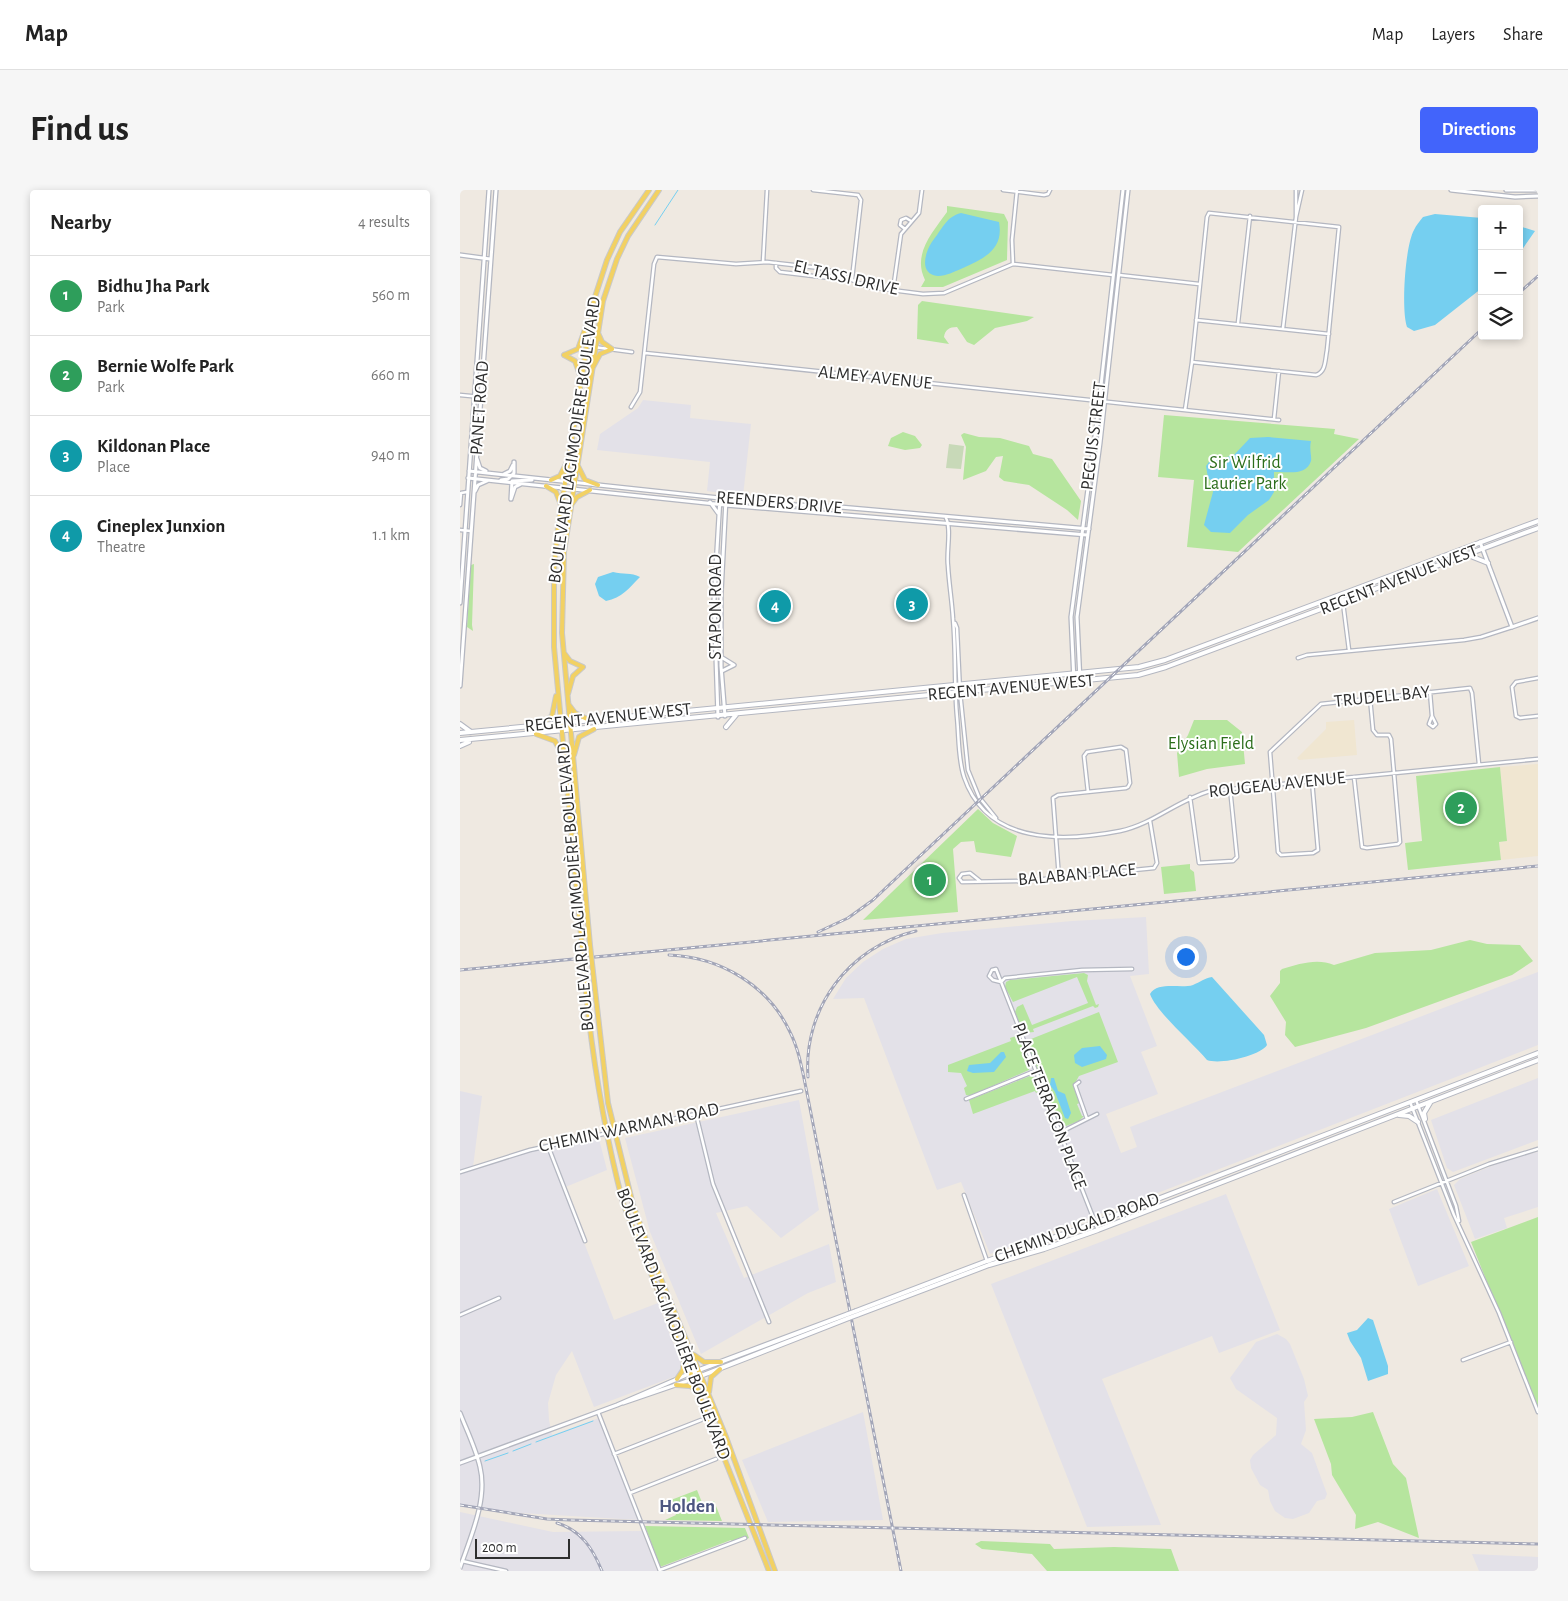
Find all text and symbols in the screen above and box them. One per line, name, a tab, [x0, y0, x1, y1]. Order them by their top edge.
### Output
text: Map	[25, 22, 68, 46]
text: Map	[1372, 26, 1403, 44]
text: Layers	[1431, 26, 1475, 44]
text: Share	[1503, 26, 1543, 44]
button: Directions	[1420, 107, 1538, 153]
text: Find us	[30, 112, 129, 147]
map controls	[1478, 205, 1523, 340]
button: +	[1478, 205, 1523, 250]
text: Nearby	[50, 212, 111, 233]
text: 4 results	[358, 214, 410, 230]
button: −	[1478, 250, 1523, 295]
street label: EL TASSI DRIVE	[792, 257, 901, 299]
text: Bidhu Jha Park	[97, 277, 210, 296]
text: 1	[63, 287, 69, 303]
text: 560 m	[372, 287, 410, 303]
street label: BOULEVARD LAGIMODIÈRE BOULEVARD	[543, 295, 604, 584]
button: layers	[1478, 295, 1523, 340]
text: Park	[97, 299, 125, 315]
text: Bernie Wolfe Park	[97, 357, 234, 376]
street label: PANET ROAD	[468, 360, 492, 456]
street label: ALMEY AVENUE	[817, 363, 933, 393]
text: 2	[62, 367, 70, 383]
text: 660 m	[371, 367, 410, 383]
text: Park	[97, 379, 125, 395]
street label: PEGUIS STREET	[1078, 380, 1110, 491]
text: Kildonan Place	[97, 437, 210, 456]
text: 3	[63, 447, 69, 463]
text: 940 m	[371, 447, 410, 463]
park label: Sir Wilfrid Laurier Park	[1203, 454, 1287, 493]
text: Place	[97, 459, 130, 475]
street label: REENDERS DRIVE	[715, 489, 843, 518]
text: Cineplex Junxion	[97, 517, 225, 536]
text: 4	[62, 527, 70, 543]
text: 1.1 km	[373, 527, 410, 543]
text: Theatre	[97, 539, 145, 555]
street label: REGENT AVENUE WEST	[1318, 542, 1481, 618]
street label: STAPON ROAD	[707, 554, 725, 660]
pin: 3	[896, 585, 928, 623]
pin: 4	[759, 587, 791, 625]
street label: REGENT AVENUE WEST	[927, 672, 1095, 704]
street label: TRUDELL BAY	[1333, 683, 1432, 711]
street label: REGENT AVENUE WEST	[524, 700, 692, 736]
park label: Elysian Field	[1168, 735, 1254, 753]
street label: BOULEVARD LAGIMODIÈRE BOULEVARD	[551, 742, 598, 1032]
street label: ROUGEAU AVENUE	[1208, 769, 1347, 801]
pin: 2	[1445, 789, 1477, 827]
pin: 1	[914, 861, 946, 899]
street label: BALABAN PLACE	[1017, 861, 1137, 889]
your location	[1173, 944, 1199, 970]
street label: PLACE TERRACON PLACE	[1009, 1020, 1089, 1192]
street label: CHEMIN WARMAN ROAD	[537, 1100, 721, 1156]
street label: BOULEVARD LAGIMODIÈRE BOULEVARD	[613, 1185, 736, 1462]
street label: CHEMIN DUGALD ROAD	[992, 1190, 1162, 1266]
district label: Holden	[659, 1497, 715, 1516]
scale bar	[475, 1536, 570, 1559]
text: 200 m	[482, 1541, 517, 1555]

